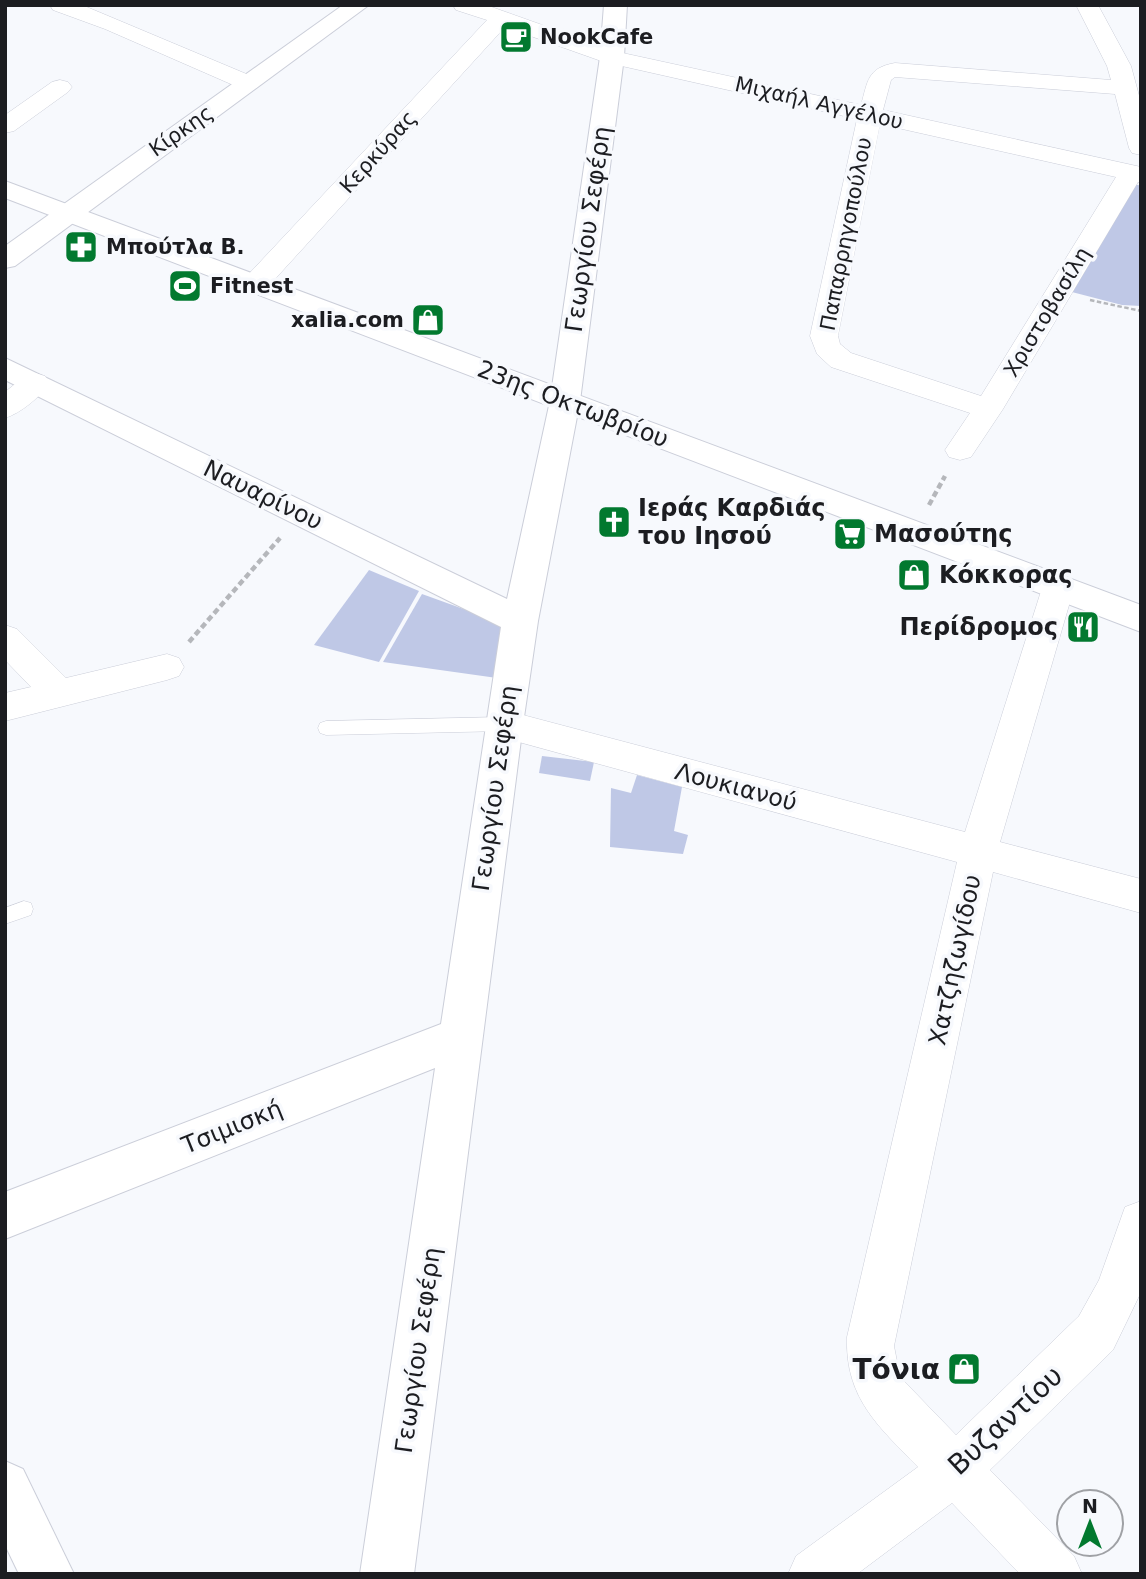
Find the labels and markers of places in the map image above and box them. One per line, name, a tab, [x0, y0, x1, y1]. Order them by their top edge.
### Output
cafe icon: NookCafe	[497, 18, 535, 56]
place label: NookCafe	[540, 25, 653, 49]
pharmacy icon: Μπούτλα Β.	[62, 228, 100, 266]
place label: Μπούτλα Β.	[106, 235, 245, 259]
sports icon: Fitnest	[166, 267, 204, 305]
place label: Fitnest	[210, 274, 293, 298]
shop icon: xalia.com	[409, 301, 447, 339]
place label: xalia.com	[291, 308, 404, 332]
place label: Ιεράς Καρδιάς του Ιησού	[638, 494, 825, 550]
church icon: Ιεράς Καρδιάς του Ιησού	[595, 503, 633, 541]
supermarket icon: Μασούτης	[831, 515, 869, 553]
place label: Μασούτης	[874, 520, 1012, 548]
shop icon: Κόκκορας	[895, 556, 933, 594]
place label: Κόκκορας	[939, 561, 1073, 589]
restaurant icon: Περίδρομος	[1064, 608, 1102, 646]
place label: Περίδρομος	[899, 613, 1058, 641]
shop icon: Τόνια	[945, 1350, 983, 1388]
place label: Τόνια	[852, 1353, 940, 1386]

